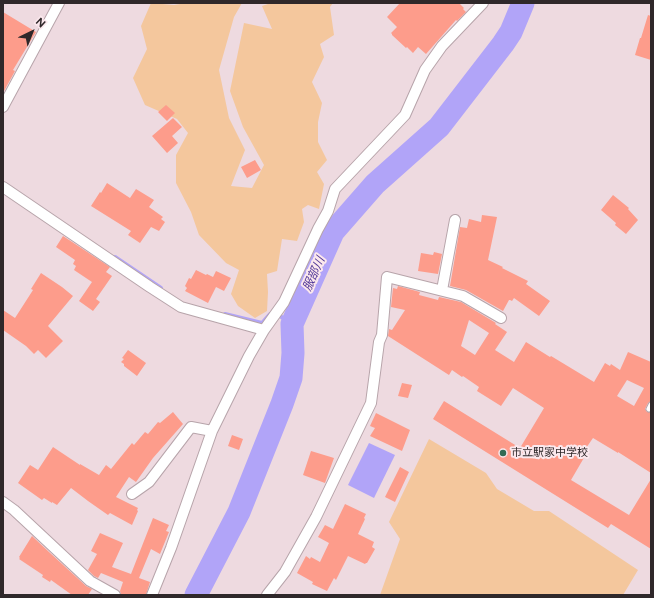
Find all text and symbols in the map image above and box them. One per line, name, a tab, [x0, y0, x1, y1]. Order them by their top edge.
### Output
north arrow	[12, 12, 52, 52]
text: N	[33, 15, 48, 31]
water label: 服部川	[300, 255, 328, 293]
place label: 市立駅家中学校	[511, 446, 588, 460]
marker: 市立駅家中学校	[498, 448, 508, 458]

